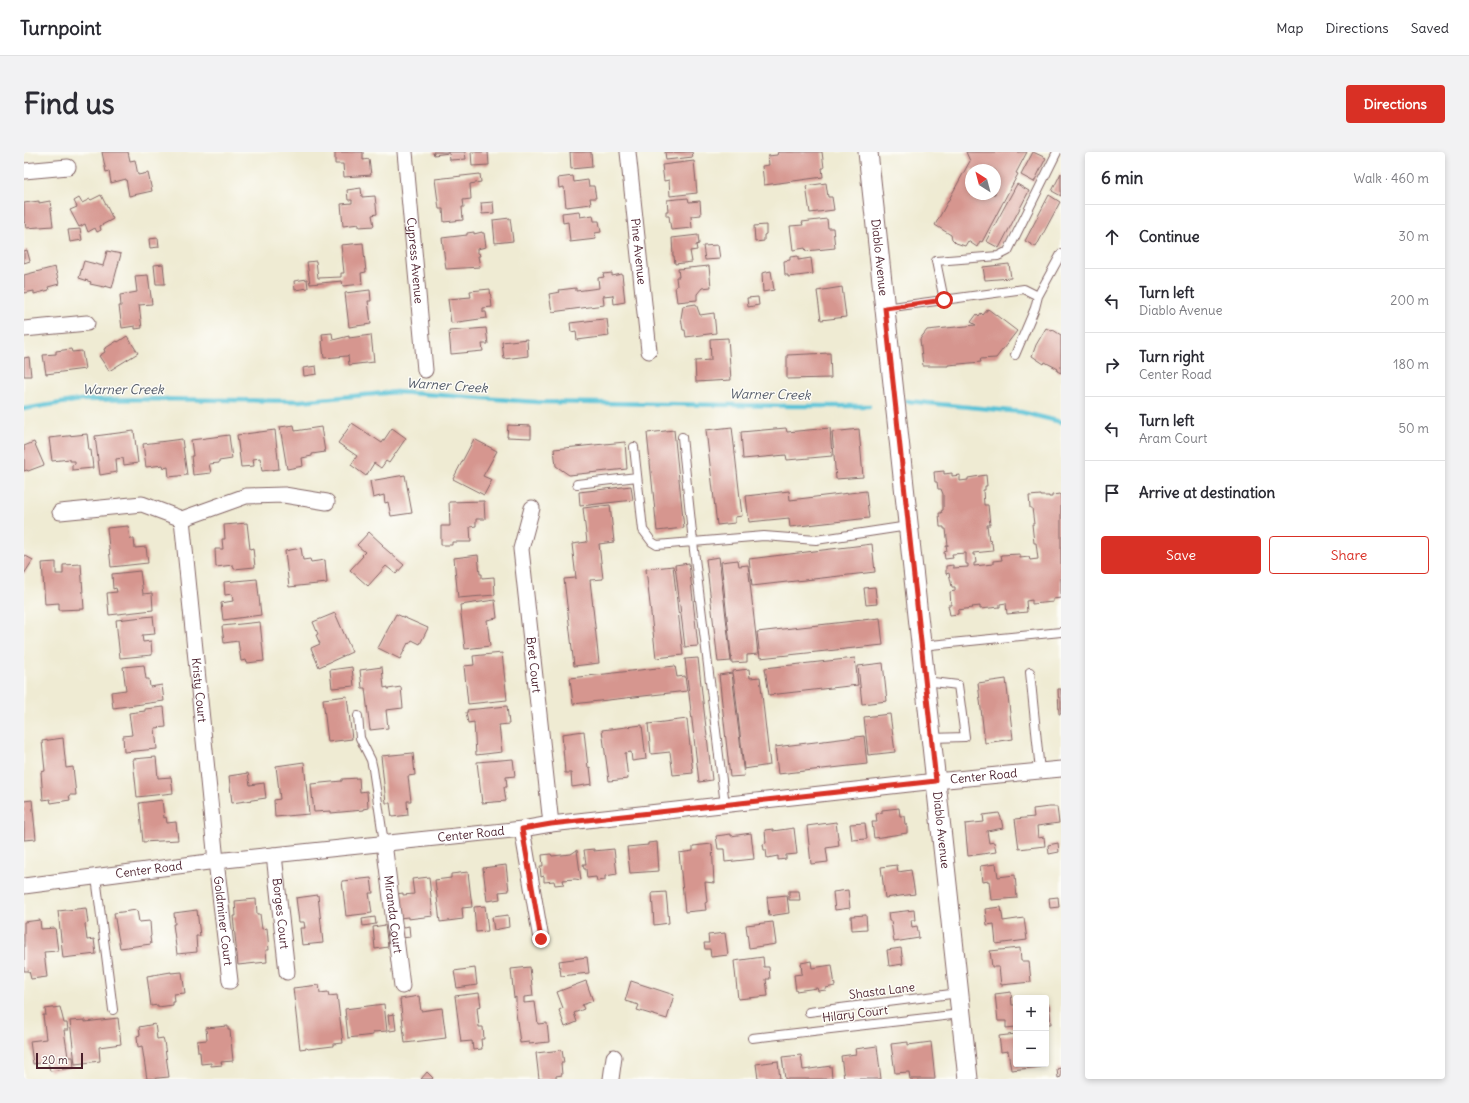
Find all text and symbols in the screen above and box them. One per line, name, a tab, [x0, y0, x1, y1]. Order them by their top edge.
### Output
text: Turnpoint	[20, 16, 101, 40]
text: Map	[1276, 19, 1303, 37]
text: Directions	[1325, 19, 1389, 37]
text: Saved	[1411, 19, 1449, 37]
button: Directions	[1346, 85, 1445, 123]
text: Find us	[24, 86, 115, 122]
north arrow	[965, 164, 1001, 200]
text: 6 min	[1101, 167, 1143, 189]
text: Walk · 460 m	[1354, 170, 1429, 187]
street label: Cypress Avenue	[404, 217, 427, 304]
street label: Pine Avenue	[628, 218, 650, 285]
street label: Diablo Avenue	[868, 218, 891, 297]
icon: ahead	[1101, 226, 1123, 248]
text: Continue	[1139, 227, 1200, 246]
text: 30 m	[1399, 228, 1429, 245]
text: Turn left	[1139, 283, 1194, 302]
icon: left	[1101, 290, 1123, 312]
route start	[935, 291, 953, 309]
text: 200 m	[1390, 292, 1429, 309]
text: Diablo Avenue	[1139, 302, 1223, 319]
text: Turn right	[1139, 347, 1204, 366]
icon: right	[1101, 354, 1123, 376]
text: 180 m	[1393, 356, 1429, 373]
text: Center Road	[1139, 366, 1212, 383]
water label: Warner Creek	[406, 374, 489, 397]
water label: Warner Creek	[82, 381, 165, 398]
water label: Warner Creek	[729, 385, 812, 404]
text: Turn left	[1139, 411, 1194, 430]
icon: left	[1101, 418, 1123, 440]
text: 50 m	[1398, 420, 1429, 437]
text: Aram Court	[1139, 430, 1207, 447]
icon: arrive	[1101, 482, 1123, 504]
text: Arrive at destination	[1139, 483, 1275, 502]
button: Save	[1101, 536, 1261, 574]
button: Share	[1269, 536, 1429, 574]
street label: Bret Court	[524, 636, 545, 694]
street label: Kristy Court	[189, 657, 210, 723]
street label: Center Road	[949, 765, 1018, 787]
street label: Diablo Avenue	[930, 791, 953, 869]
street label: Center Road	[437, 823, 505, 845]
street label: Center Road	[115, 857, 183, 881]
street label: Goldminer Court	[211, 875, 236, 966]
street label: Miranda Court	[381, 875, 406, 954]
street label: Borges Court	[270, 877, 292, 950]
route end	[532, 930, 550, 948]
street label: Shasta Lane	[848, 979, 916, 1002]
map controls	[1013, 995, 1049, 1067]
button: +	[1013, 995, 1049, 1031]
street label: Hilary Court	[821, 1002, 889, 1025]
button: −	[1013, 1031, 1049, 1067]
scale bar	[36, 1051, 83, 1070]
text: 20 m	[42, 1053, 68, 1067]

